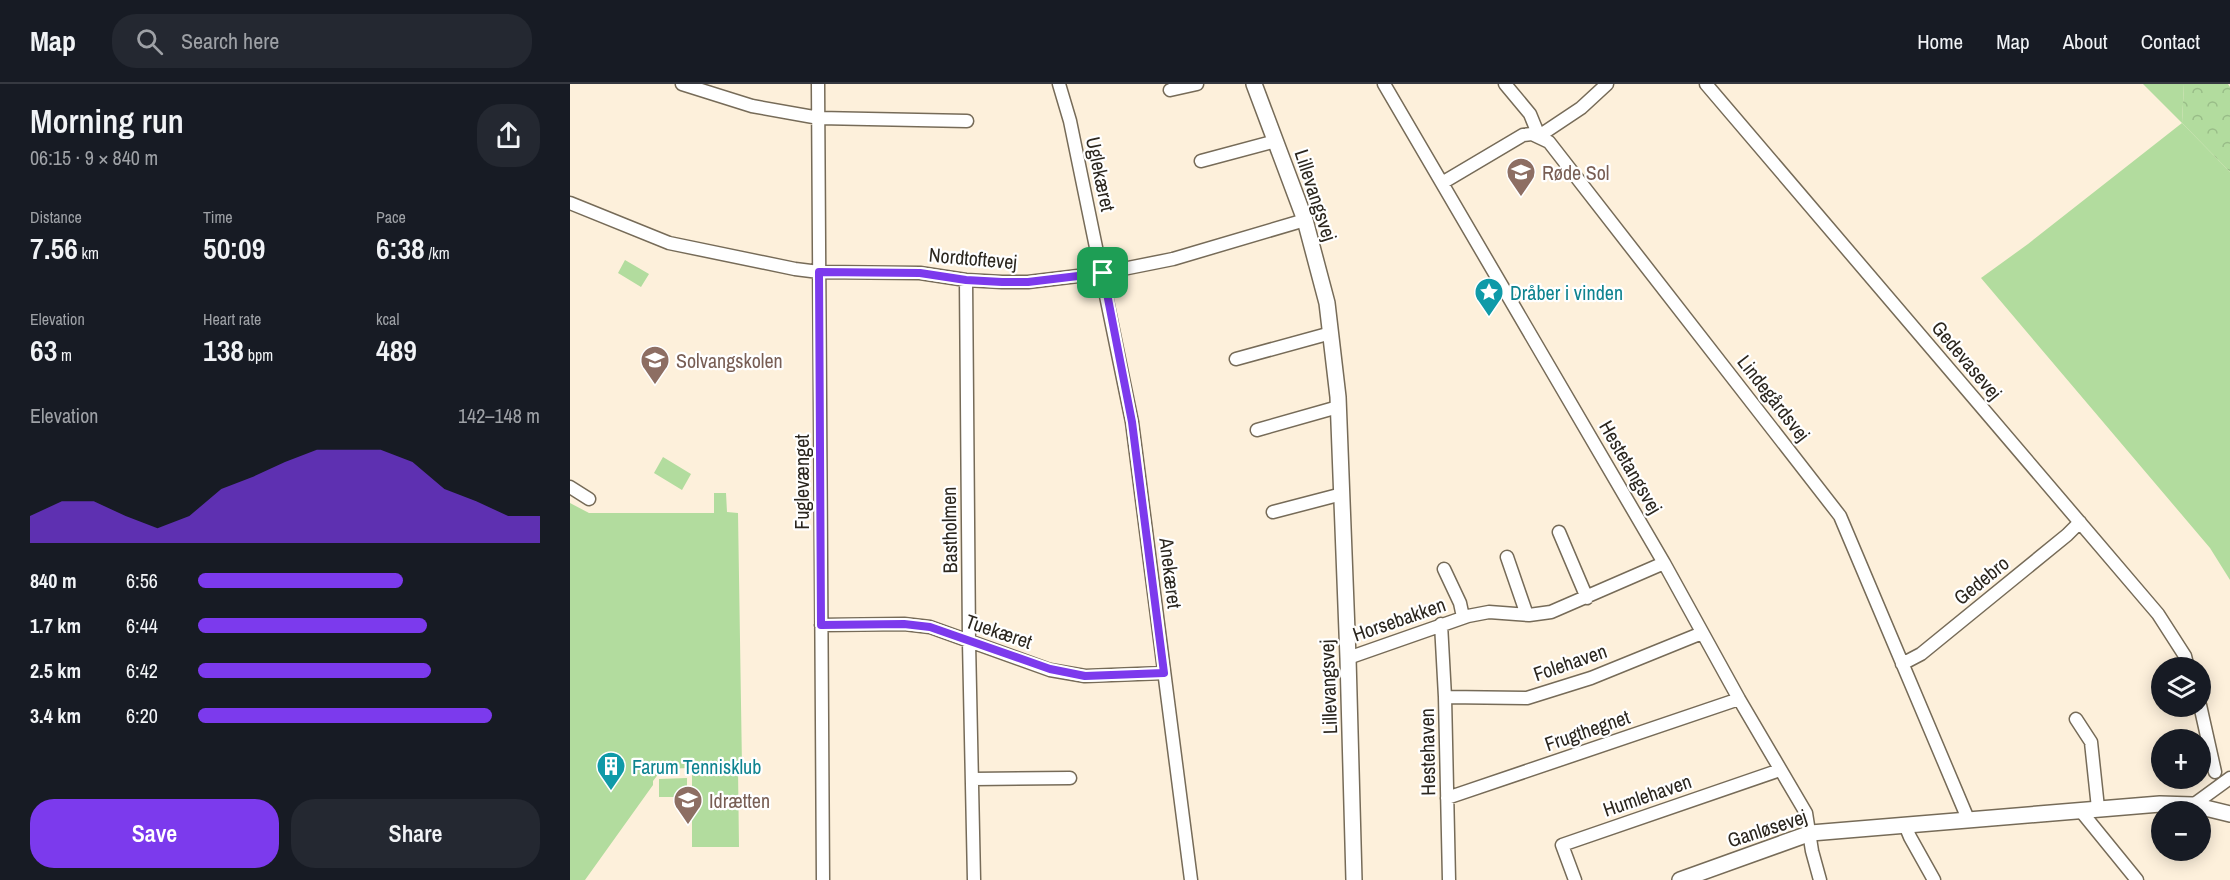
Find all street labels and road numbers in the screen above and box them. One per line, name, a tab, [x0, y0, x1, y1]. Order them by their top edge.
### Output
street label: Uglekæret	[1080, 134, 1122, 214]
street label: Lillevangsvej	[1289, 146, 1343, 244]
street label: Nordtoftevej	[928, 241, 1018, 275]
street label: Gedevasevej	[1926, 315, 2008, 405]
street label: Lindegårdsvej	[1732, 349, 1816, 447]
street label: Hestetangsvej	[1593, 415, 1669, 519]
street label: Fuglevænget	[788, 434, 815, 530]
street label: Bastholmen	[935, 486, 963, 574]
street label: Anekæret	[1153, 535, 1189, 610]
street label: Gedebro	[1948, 549, 2014, 611]
street label: Horsebakken	[1349, 591, 1449, 647]
street label: Tuekæret	[962, 607, 1036, 655]
street label: Folehaven	[1530, 637, 1610, 687]
street label: Lillevangsvej	[1313, 639, 1343, 735]
street label: Frugthegnet	[1541, 703, 1634, 757]
street label: Hestehaven	[1413, 708, 1441, 796]
street label: Humlehaven	[1599, 767, 1695, 823]
street label: Ganløsevej	[1724, 802, 1810, 854]

